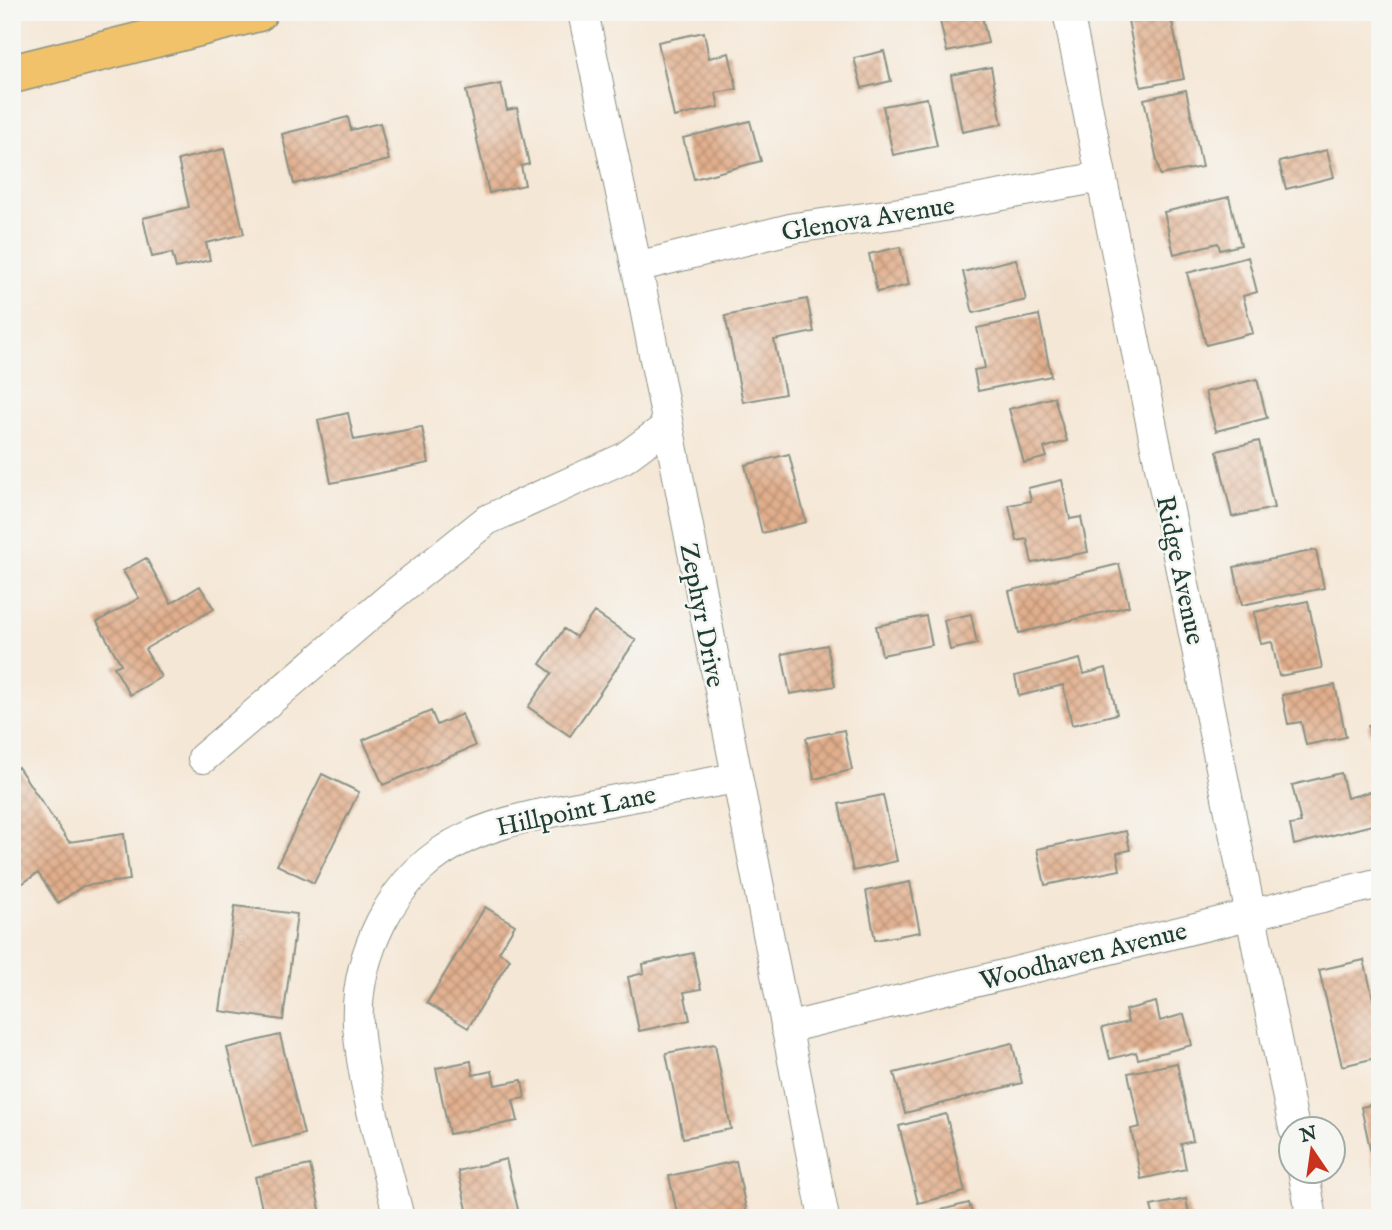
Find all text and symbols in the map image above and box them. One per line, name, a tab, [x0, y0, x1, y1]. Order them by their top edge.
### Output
street label: Glenova Avenue	[779, 189, 957, 249]
street label: Ridge Avenue	[1148, 493, 1211, 648]
street label: Zephyr Drive	[671, 540, 732, 690]
street label: Hillpoint Lane	[493, 778, 659, 844]
street label: Woodhaven Avenue	[976, 915, 1190, 998]
north arrow	[1276, 1114, 1346, 1184]
text: N	[1297, 1122, 1320, 1149]

